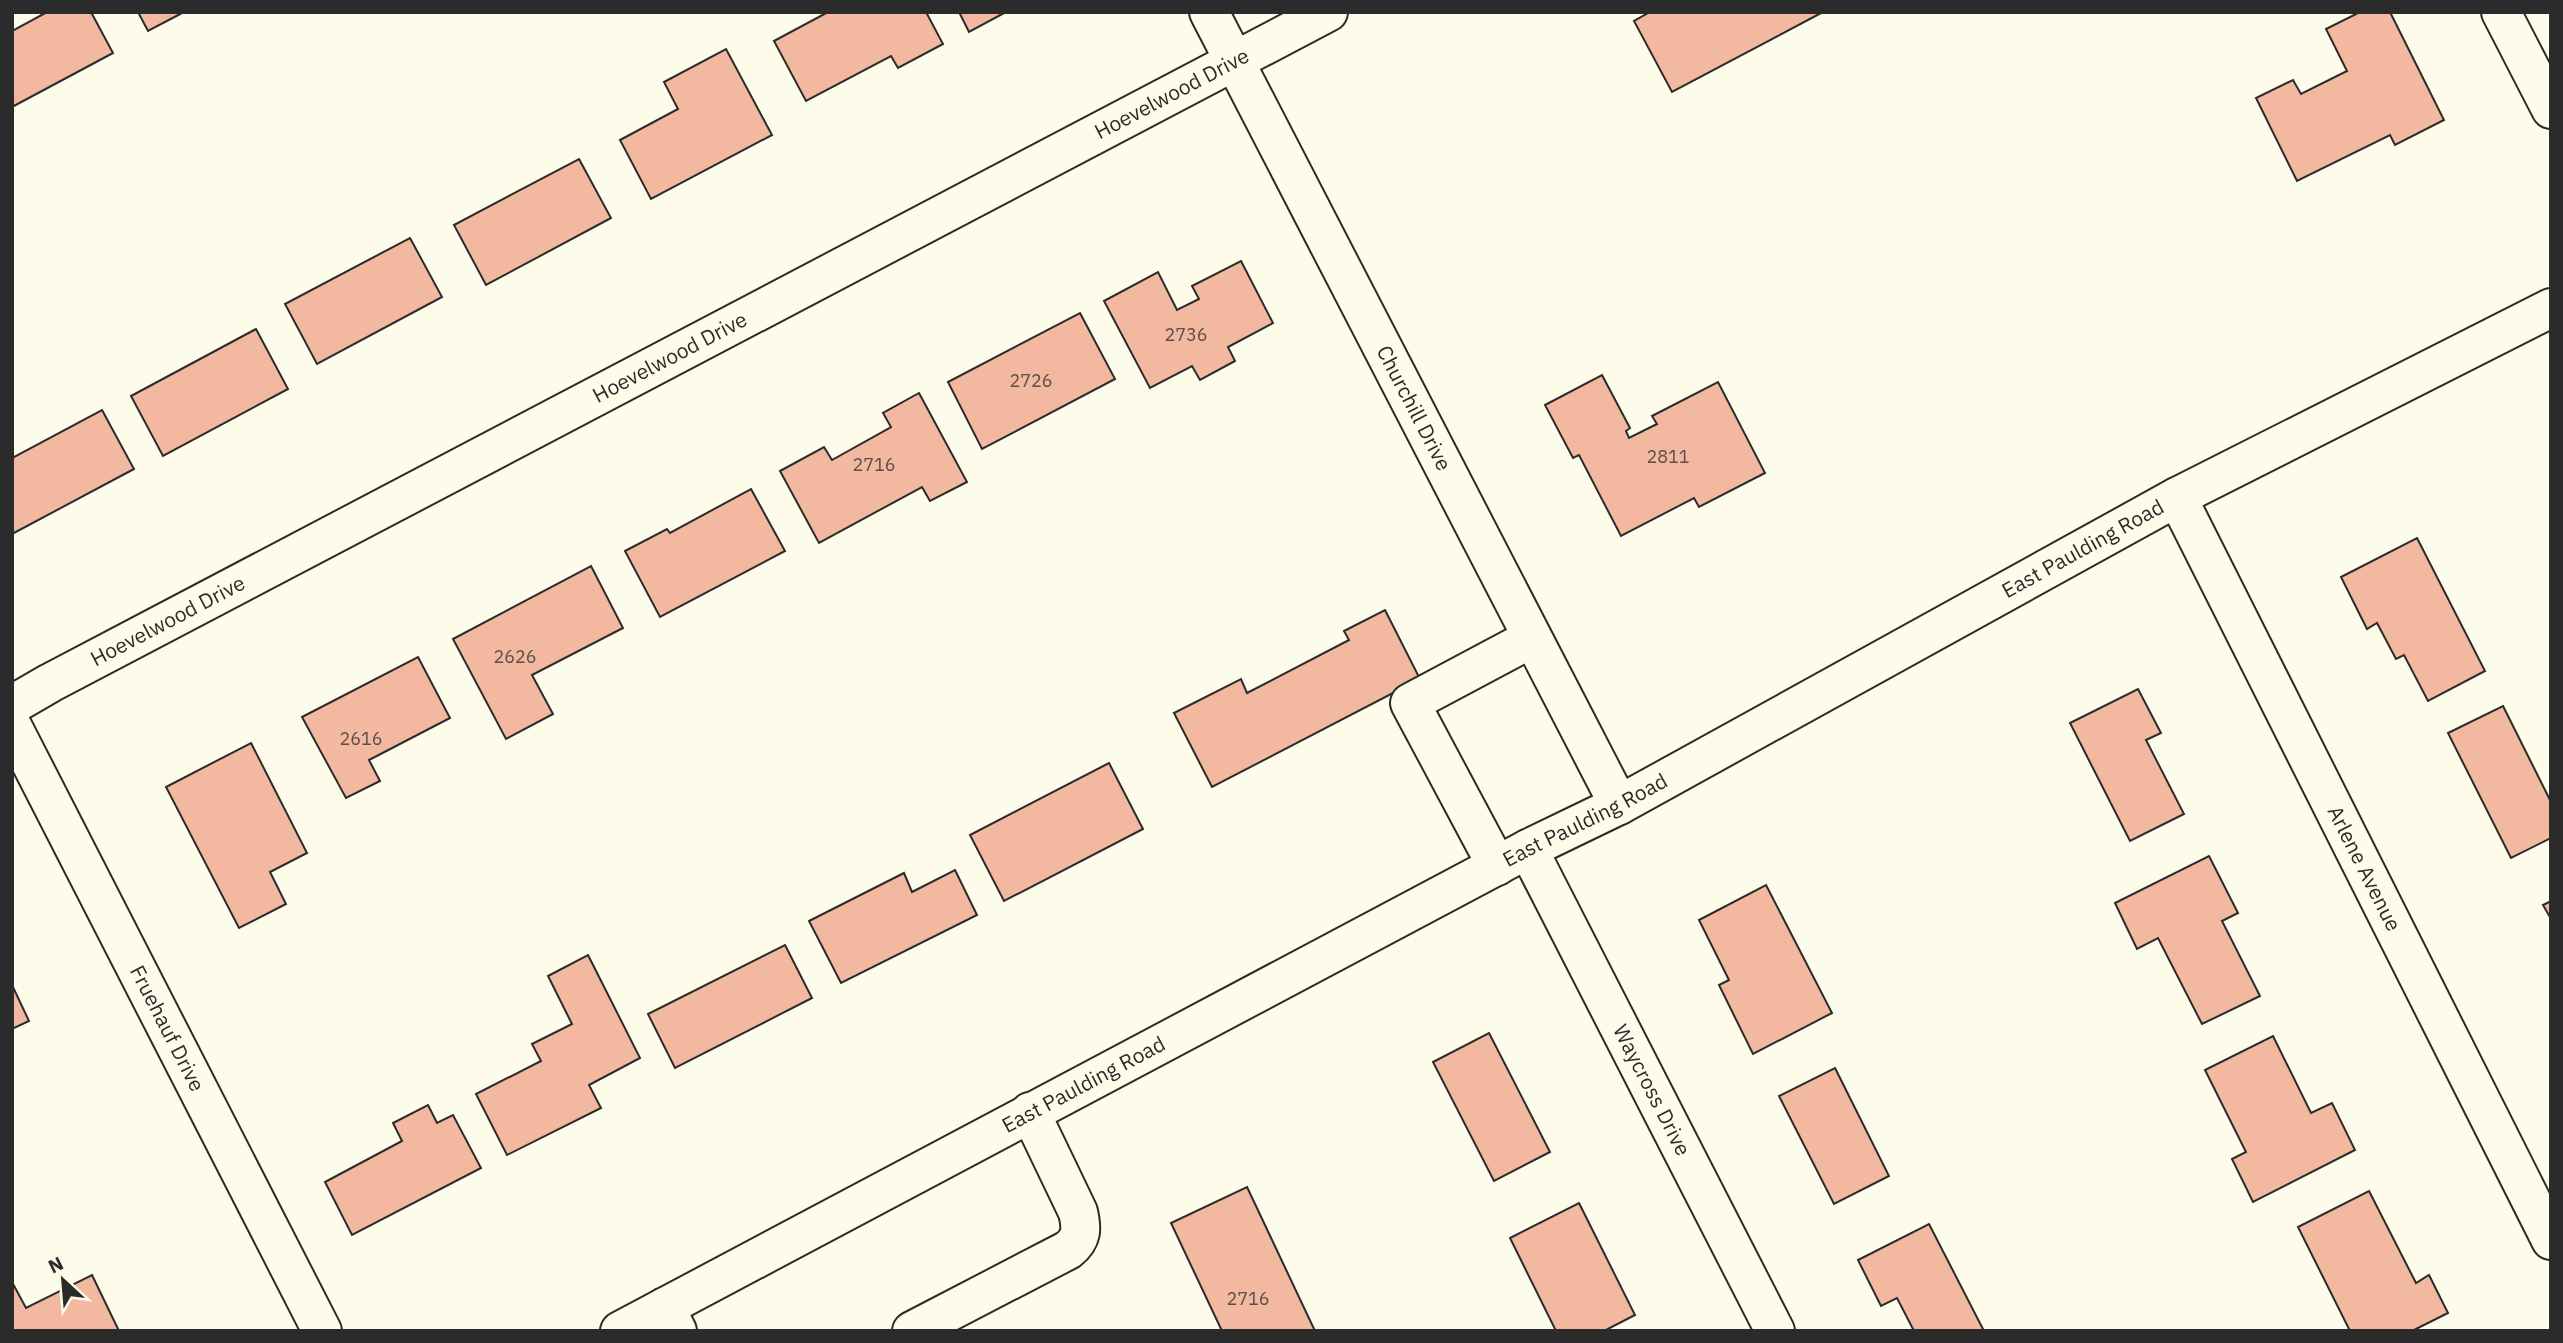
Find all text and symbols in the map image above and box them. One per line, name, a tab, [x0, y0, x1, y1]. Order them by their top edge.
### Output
street label: Hoevelwood Drive	[1089, 41, 1254, 145]
street label: Hoevelwood Drive	[587, 305, 752, 409]
house number: 2736	[1164, 323, 1208, 346]
street label: Churchill Drive	[1371, 340, 1459, 475]
house number: 2726	[1009, 369, 1053, 392]
house number: 2811	[1646, 445, 1690, 468]
house number: 2716	[852, 453, 896, 476]
street label: East Paulding Road	[1996, 492, 2168, 604]
street label: Hoevelwood Drive	[85, 568, 249, 672]
house number: 2626	[493, 645, 537, 668]
house number: 2616	[339, 727, 383, 750]
street label: East Paulding Road	[1498, 766, 1672, 873]
street label: Arlene Avenue	[2322, 801, 2408, 936]
street label: Fruehauf Drive	[124, 960, 212, 1096]
street label: Waycross Drive	[1607, 1019, 1698, 1160]
street label: East Paulding Road	[997, 1029, 1170, 1139]
north arrow	[28, 1245, 98, 1315]
text: N	[44, 1251, 67, 1279]
house number: 2716	[1226, 1287, 1270, 1310]

